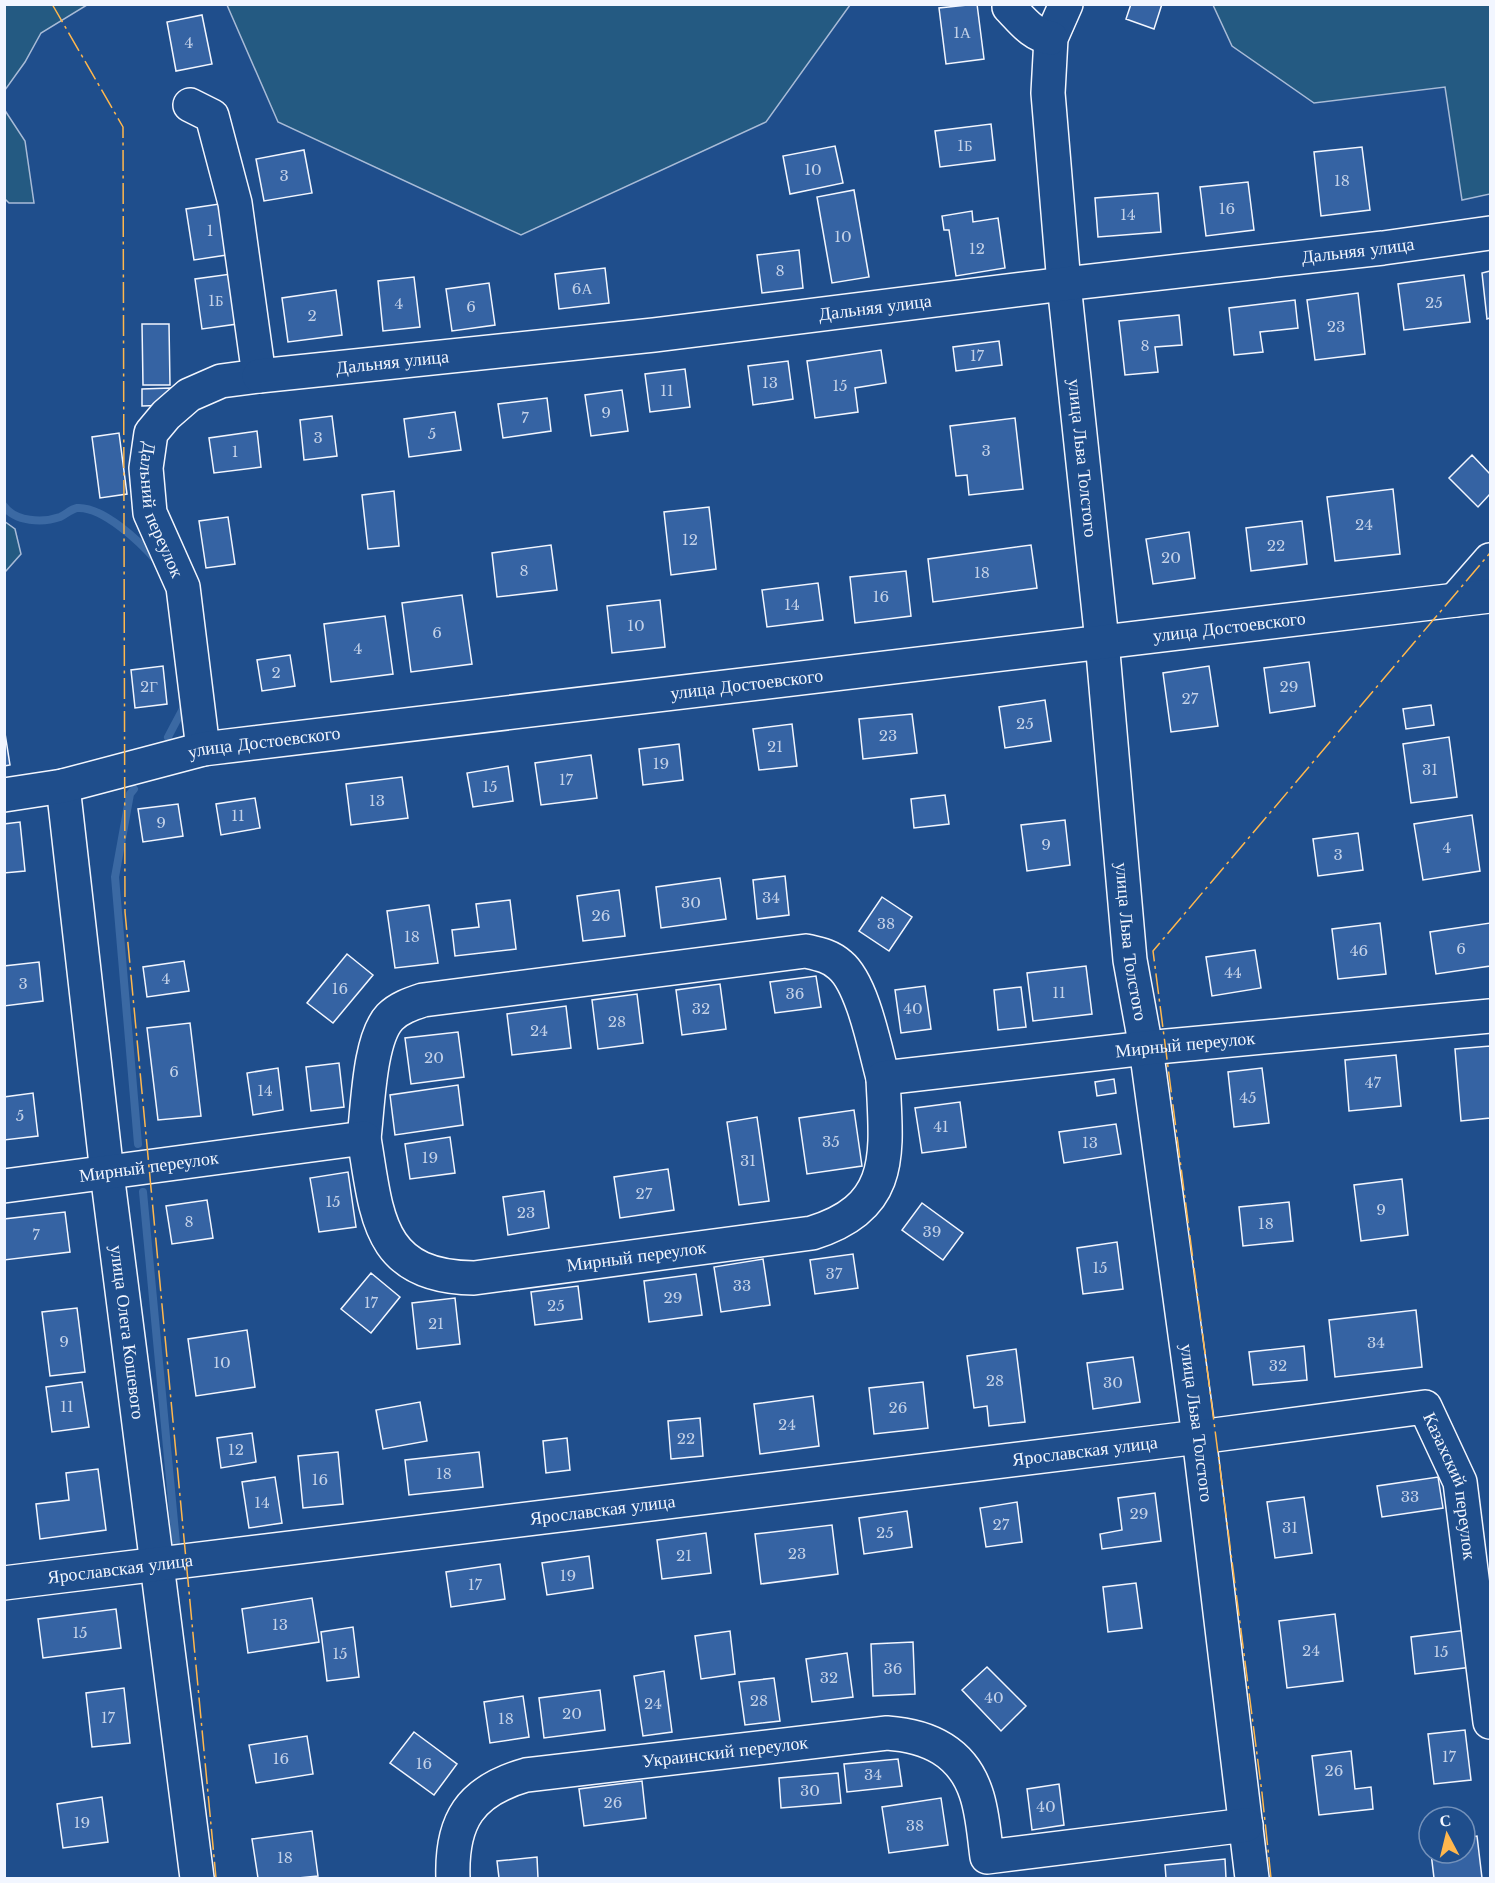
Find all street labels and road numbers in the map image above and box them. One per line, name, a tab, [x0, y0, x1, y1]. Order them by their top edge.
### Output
street label: Дальняя улица	[1300, 233, 1416, 268]
street label: Дальняя улица	[817, 290, 933, 325]
street label: Дальняя улица	[335, 345, 450, 379]
street label: улица Льва Толстого	[1063, 378, 1102, 539]
street label: Дальний переулок	[135, 441, 188, 581]
street label: улица Достоевского	[1152, 607, 1307, 647]
street label: улица Достоевского	[669, 664, 824, 704]
street label: улица Достоевского	[185, 722, 342, 764]
street label: улица Льва Толстого	[1110, 861, 1152, 1023]
street label: Мирный переулок	[1114, 1027, 1256, 1062]
street label: Мирный переулок	[78, 1146, 220, 1187]
street label: Мирный переулок	[565, 1236, 708, 1277]
street label: улица Олега Кошевого	[105, 1244, 149, 1421]
street label: улица Льва Толстого	[1175, 1342, 1218, 1503]
street label: Казахский переулок	[1418, 1409, 1481, 1561]
street label: Ярославская улица	[1011, 1431, 1159, 1471]
street label: Ярославская улица	[529, 1490, 676, 1530]
street label: Ярославская улица	[46, 1549, 194, 1589]
street label: Украинский переулок	[641, 1731, 809, 1772]

